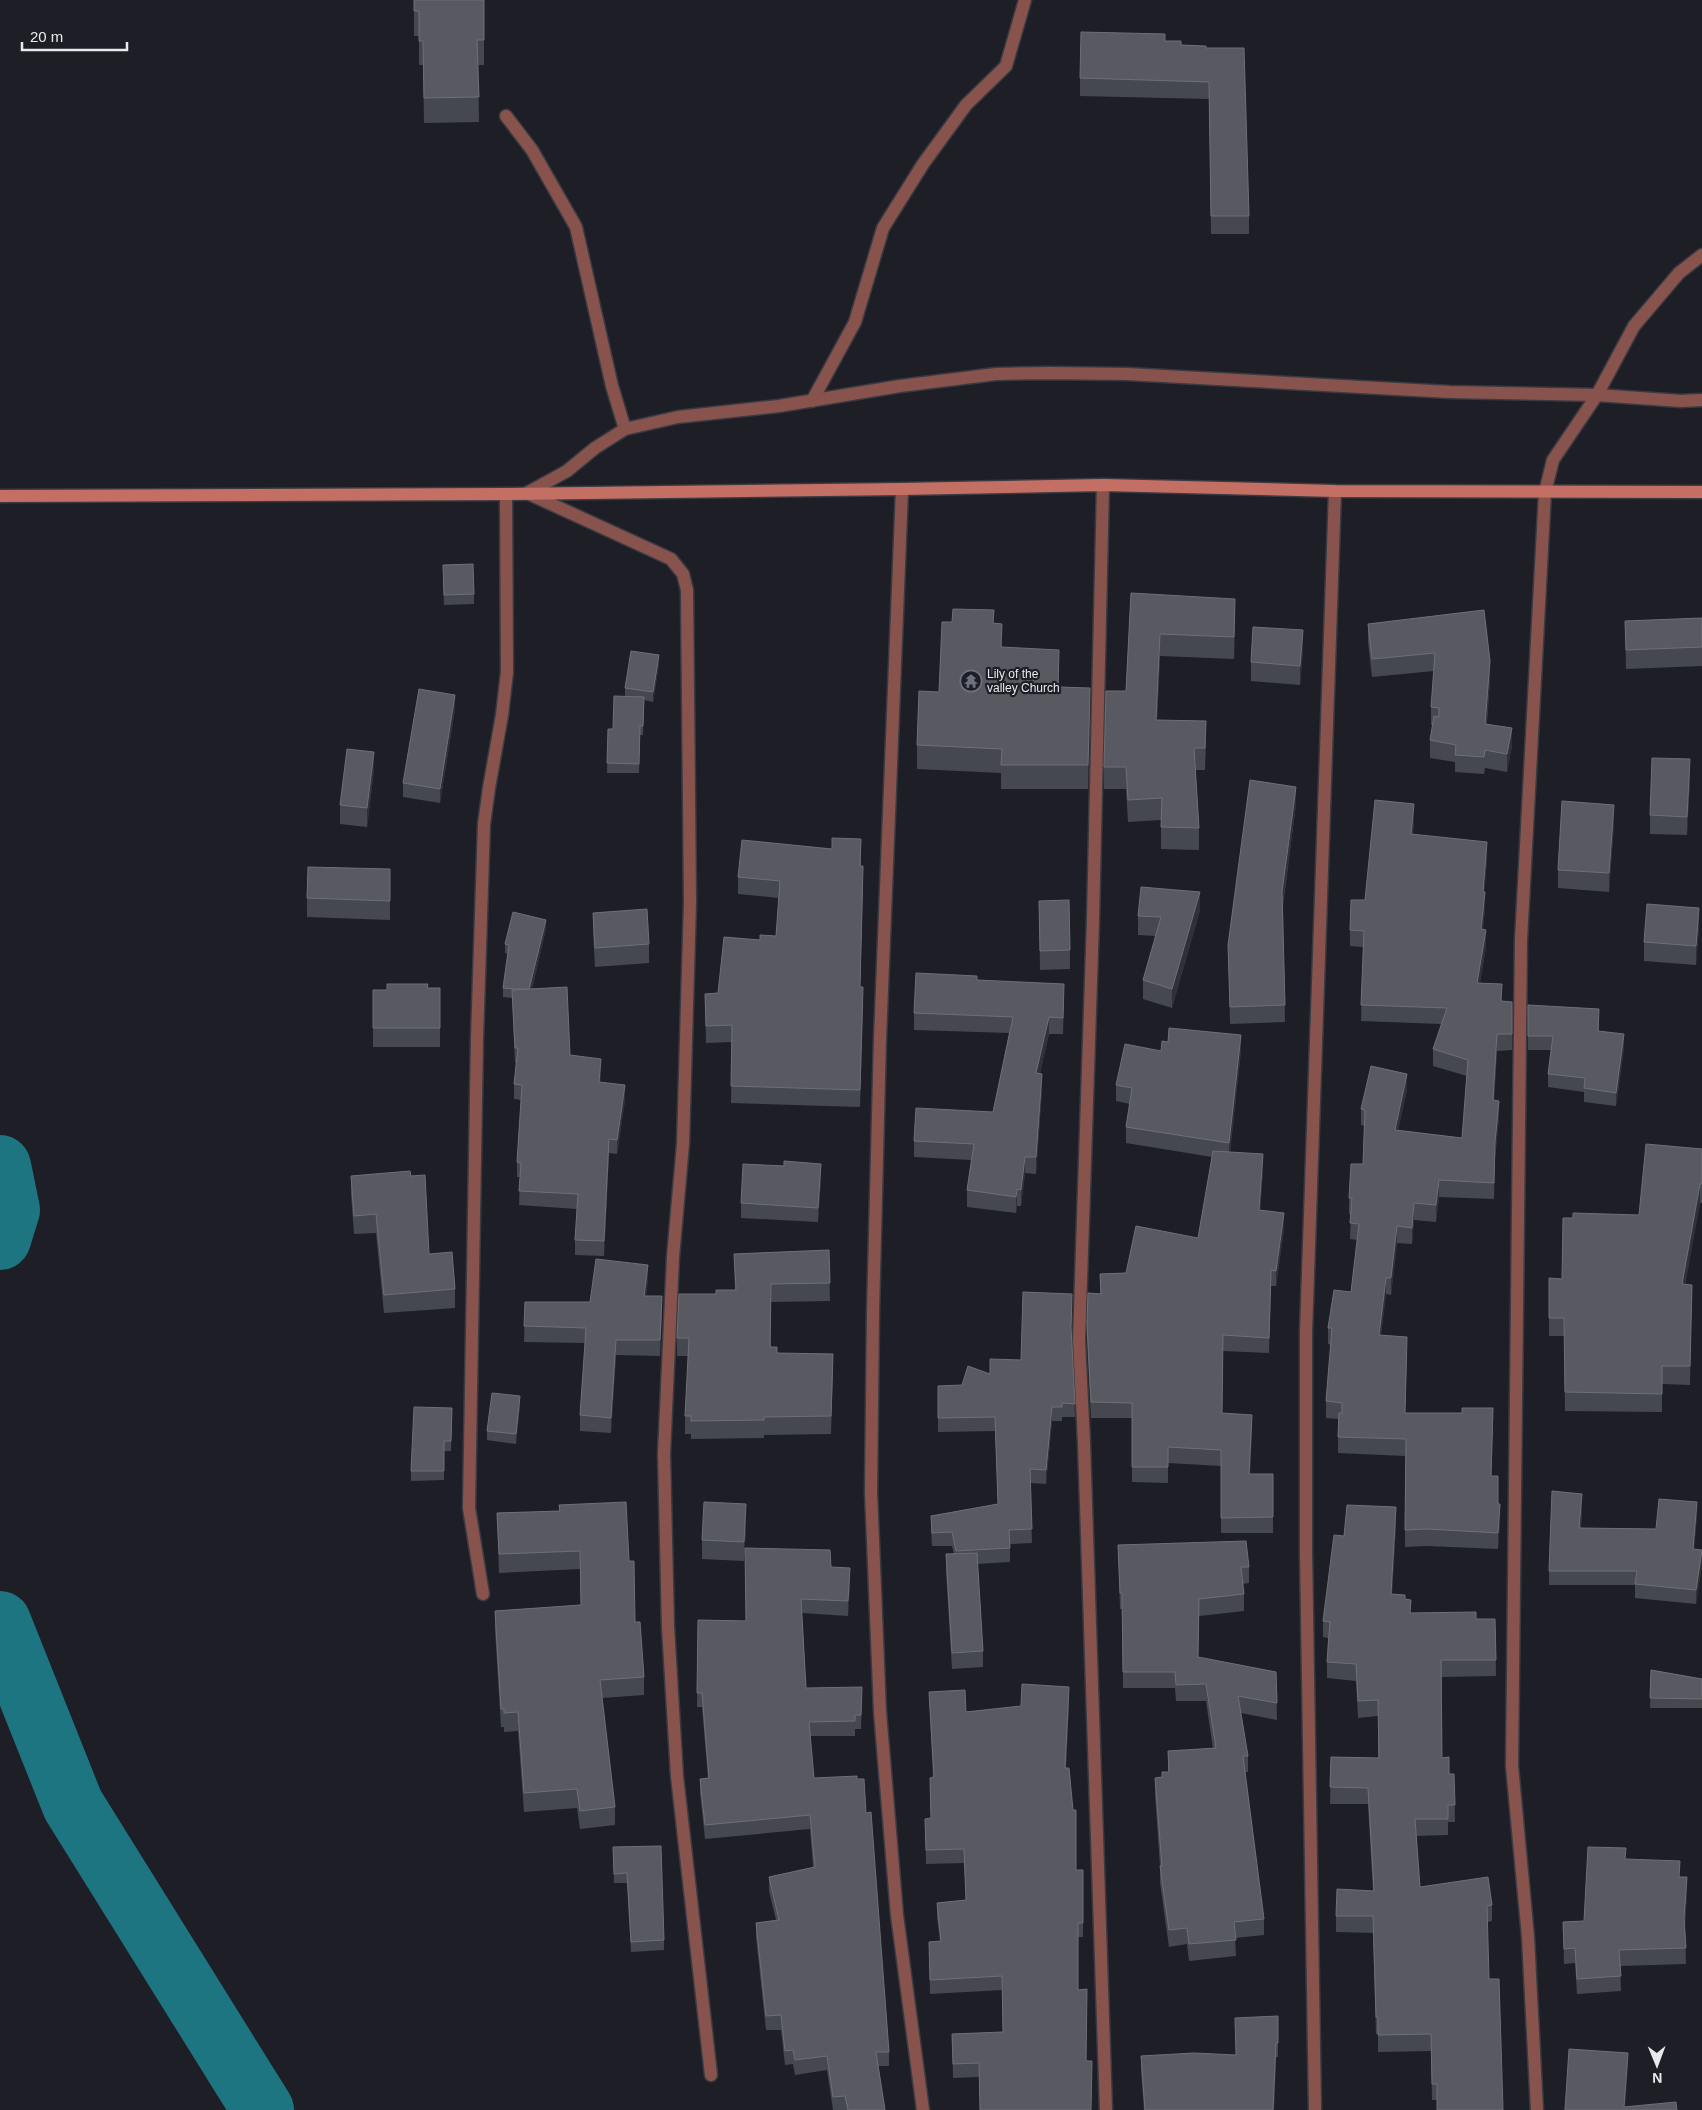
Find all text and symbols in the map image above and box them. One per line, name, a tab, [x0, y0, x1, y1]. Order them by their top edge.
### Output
scale bar	[22, 20, 128, 52]
text: 20 m	[30, 28, 63, 45]
place label: Lily of the valley Church	[987, 667, 1060, 695]
temple icon: Lily of the valley Church	[959, 669, 983, 693]
north arrow	[1632, 2040, 1682, 2090]
text: N	[1652, 2070, 1662, 2086]

